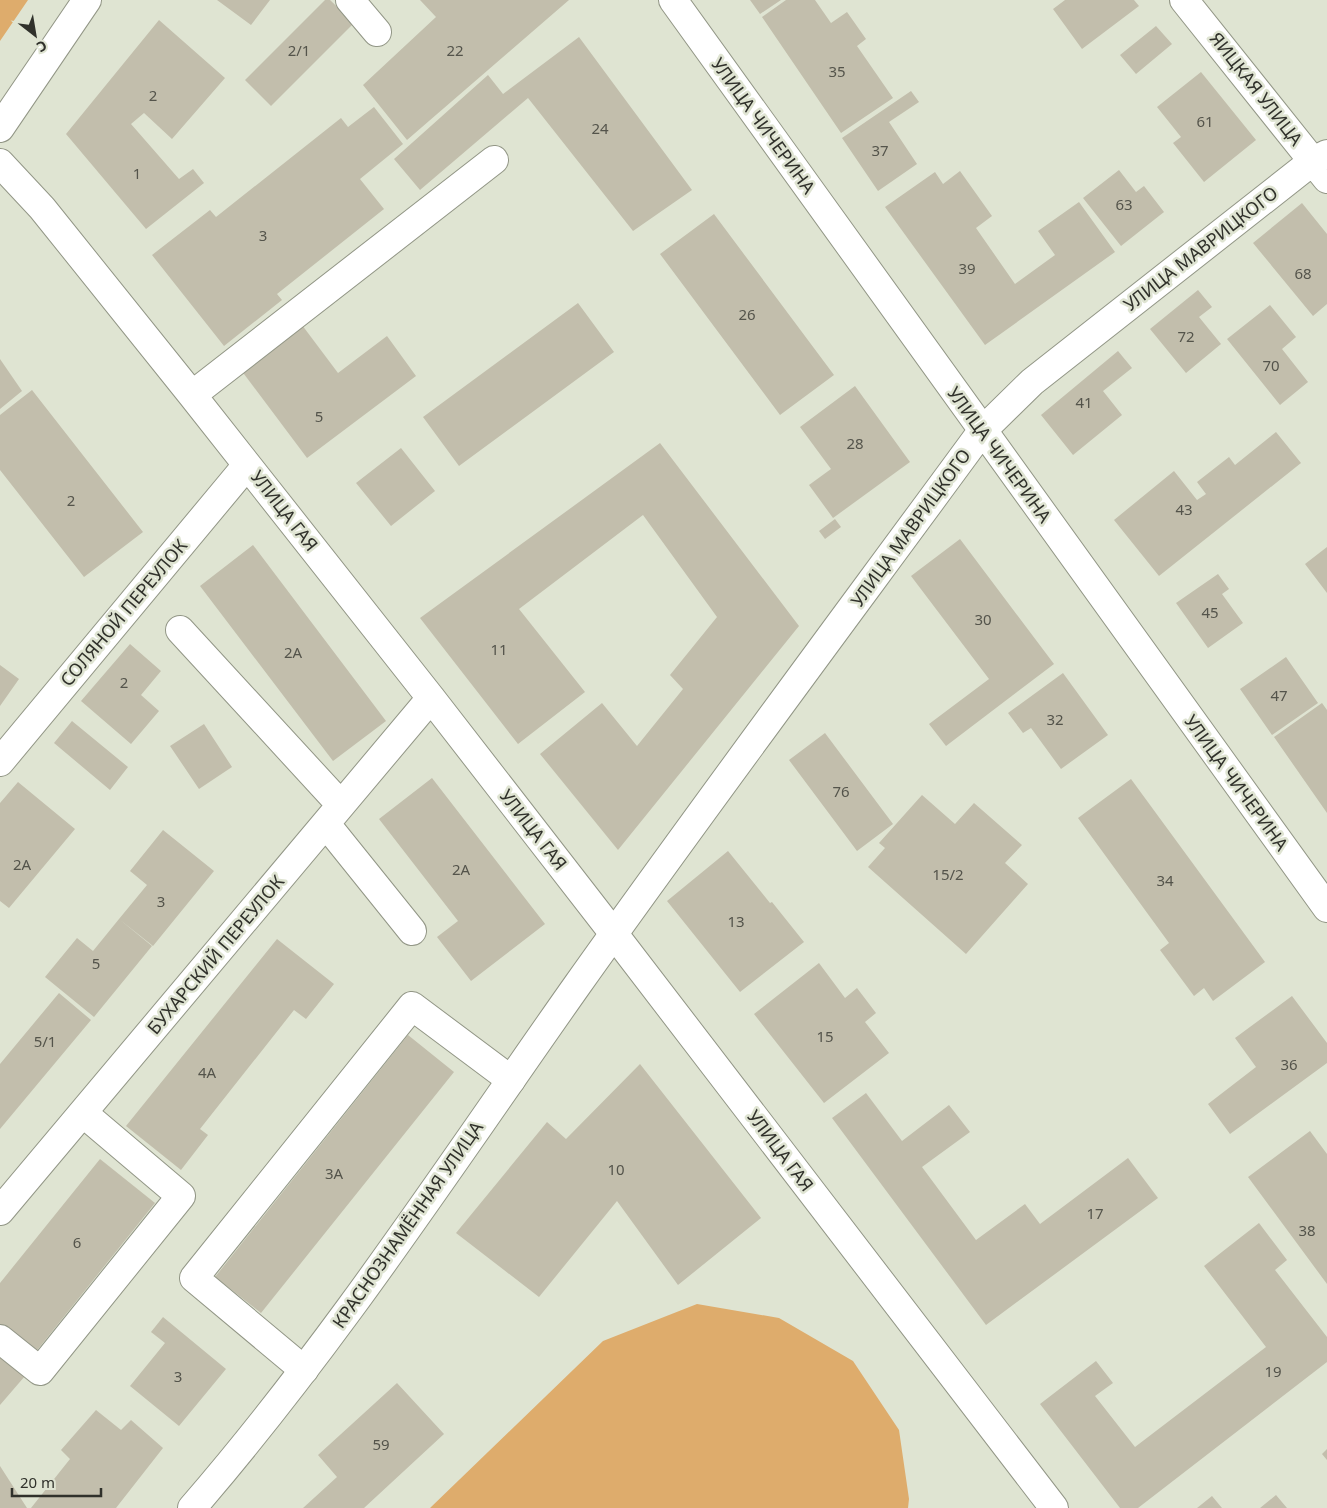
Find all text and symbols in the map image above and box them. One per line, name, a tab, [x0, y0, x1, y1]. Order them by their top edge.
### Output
north arrow	[10, 10, 60, 60]
street label: ЯИЦКАЯ УЛИЦА	[1205, 27, 1309, 150]
text: С	[33, 36, 51, 57]
house number: 2/1	[288, 40, 310, 60]
house number: 22	[446, 40, 464, 60]
street label: УЛИЦА ЧИЧЕРИНА	[706, 53, 822, 199]
house number: 35	[828, 61, 846, 81]
house number: 2	[149, 85, 157, 105]
house number: 61	[1196, 111, 1214, 131]
house number: 24	[591, 118, 609, 138]
house number: 37	[871, 140, 889, 160]
house number: 1	[133, 163, 141, 183]
street label: УЛИЦА МАВРИЦКОГО	[1118, 180, 1282, 316]
house number: 63	[1115, 194, 1133, 214]
house number: 3	[259, 225, 267, 245]
house number: 39	[958, 258, 976, 278]
house number: 68	[1294, 263, 1312, 283]
house number: 26	[738, 304, 756, 324]
house number: 72	[1177, 326, 1195, 346]
house number: 70	[1262, 355, 1280, 375]
street label: УЛИЦА ЧИЧЕРИНА	[942, 382, 1058, 528]
house number: 41	[1075, 392, 1093, 412]
house number: 5	[315, 406, 323, 426]
house number: 28	[846, 433, 864, 453]
street label: УЛИЦА МАВРИЦКОГО	[845, 444, 976, 611]
street label: УЛИЦА ГАЯ	[246, 465, 324, 556]
house number: 2	[67, 490, 75, 510]
house number: 43	[1175, 499, 1193, 519]
street label: СОЛЯНОЙ ПЕРЕУЛОК	[55, 533, 192, 691]
house number: 45	[1201, 602, 1219, 622]
house number: 30	[974, 609, 992, 629]
house number: 11	[490, 639, 508, 659]
house number: 2А	[284, 642, 303, 662]
house number: 2	[120, 672, 128, 692]
house number: 47	[1270, 685, 1288, 705]
house number: 32	[1046, 709, 1064, 729]
street label: УЛИЦА ЧИЧЕРИНА	[1179, 710, 1295, 856]
house number: 76	[832, 781, 850, 801]
street label: УЛИЦА ГАЯ	[495, 784, 573, 875]
house number: 2А	[13, 854, 32, 874]
house number: 2А	[452, 859, 471, 879]
house number: 15/2	[932, 864, 964, 884]
street label: БУХАРСКИЙ ПЕРЕУЛОК	[141, 869, 289, 1039]
house number: 34	[1156, 870, 1174, 890]
house number: 3	[157, 891, 165, 911]
house number: 13	[727, 911, 745, 931]
house number: 5	[92, 953, 100, 973]
house number: 15	[816, 1026, 834, 1046]
house number: 5/1	[34, 1031, 56, 1051]
house number: 36	[1280, 1054, 1298, 1074]
house number: 4А	[198, 1062, 217, 1082]
street label: УЛИЦА ГАЯ	[742, 1105, 819, 1196]
street label: КРАСНОЗНАМЁННАЯ УЛИЦА	[326, 1116, 488, 1333]
house number: 10	[607, 1159, 625, 1179]
house number: 3А	[325, 1163, 344, 1183]
house number: 17	[1086, 1203, 1104, 1223]
house number: 38	[1298, 1220, 1316, 1240]
house number: 6	[73, 1232, 81, 1252]
house number: 19	[1264, 1361, 1282, 1381]
house number: 3	[174, 1366, 182, 1386]
house number: 59	[372, 1434, 390, 1454]
scale bar	[12, 1466, 101, 1498]
text: 20 m	[20, 1472, 55, 1492]

